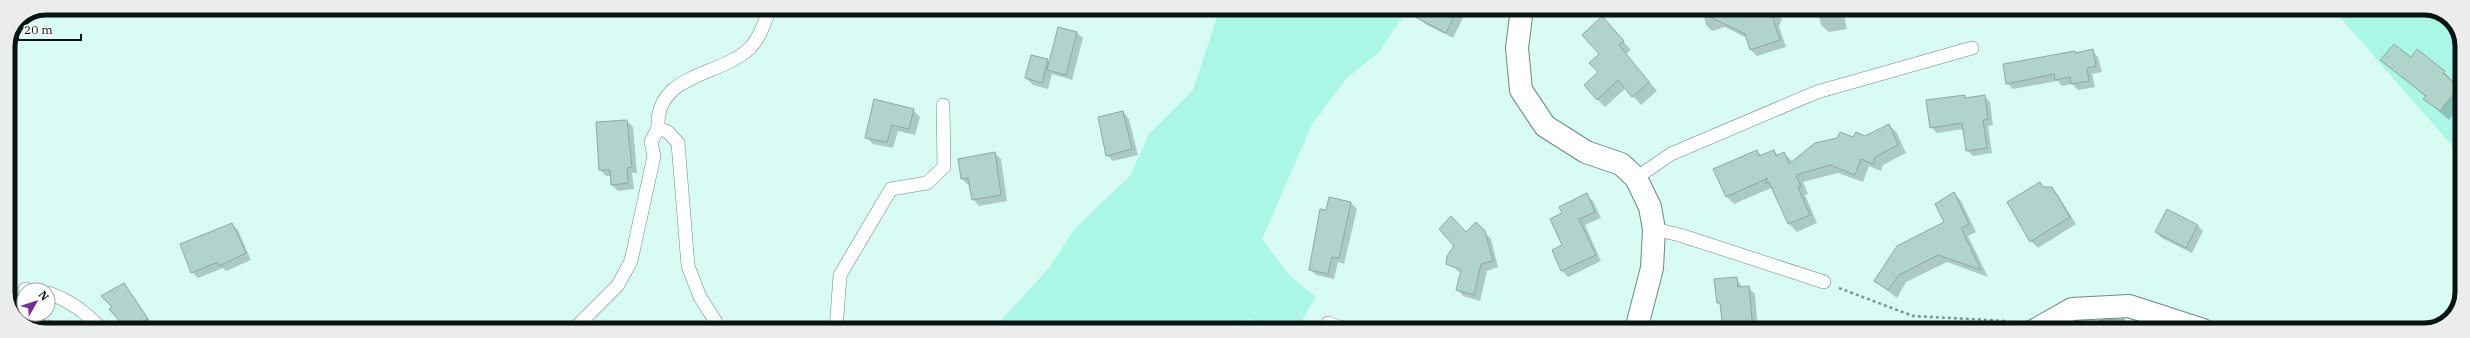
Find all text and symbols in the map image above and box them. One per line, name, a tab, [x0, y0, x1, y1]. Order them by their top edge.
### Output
scale bar	[18, 16, 81, 42]
text: 20 m	[24, 22, 53, 37]
north arrow	[16, 282, 56, 322]
text: N	[36, 288, 52, 304]

